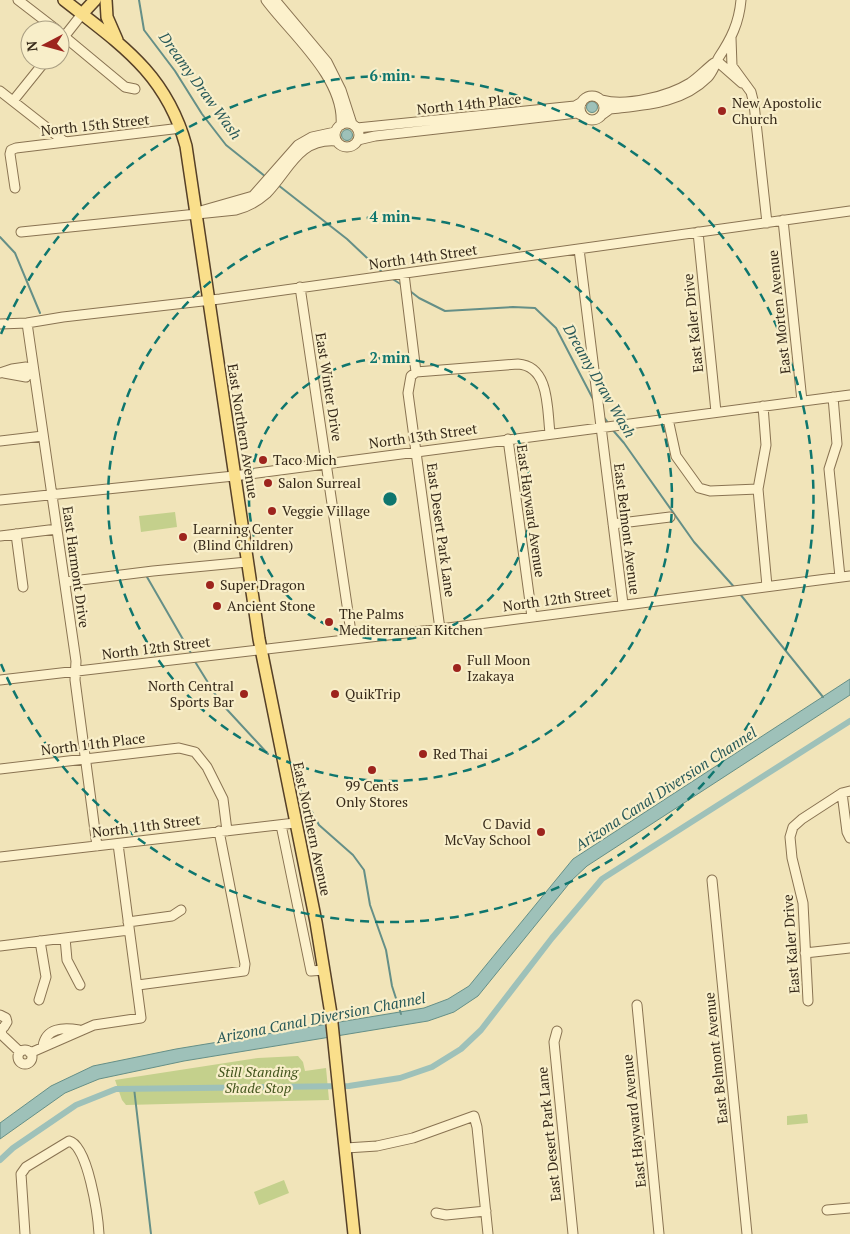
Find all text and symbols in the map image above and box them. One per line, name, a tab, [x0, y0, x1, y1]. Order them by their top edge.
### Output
north arrow	[20, 20, 70, 70]
water label: Dreamy Draw Wash	[154, 27, 247, 143]
text: N	[22, 40, 42, 53]
text: 6 min	[369, 65, 411, 85]
street label: North 14th Place	[416, 89, 522, 118]
place label: New Apostolic Church	[732, 93, 822, 128]
marker: New Apostolic Church	[716, 105, 728, 117]
street label: North 15th Street	[40, 109, 151, 140]
text: 4 min	[369, 206, 411, 226]
street label: North 14th Street	[367, 239, 479, 274]
street label: East Morten Avenue	[763, 249, 794, 375]
street label: East Kaler Drive	[678, 273, 707, 373]
water label: Dreamy Draw Wash	[559, 319, 641, 441]
street label: East Winter Drive	[312, 331, 347, 443]
text: 2 min	[369, 347, 411, 367]
street label: East Northern Avenue	[223, 362, 264, 500]
street label: North 13th Street	[367, 418, 479, 453]
street label: East Hayward Avenue	[513, 443, 550, 579]
place label: Taco Mich	[273, 450, 337, 469]
marker: Taco Mich	[257, 454, 269, 466]
street label: East Desert Park Lane	[423, 462, 460, 598]
street label: East Belmont Avenue	[610, 462, 645, 596]
place label: Salon Surreal	[278, 473, 361, 492]
marker: Salon Surreal	[262, 477, 274, 489]
centre of rings	[381, 490, 399, 508]
place label: Veggie Village	[282, 501, 370, 520]
street label: East Harmont Drive	[59, 505, 94, 629]
marker: Veggie Village	[266, 505, 278, 517]
place label: Learning Center (Blind Children)	[193, 519, 294, 554]
marker: Learning Center (Blind Children)	[177, 531, 189, 543]
place label: Super Dragon	[220, 575, 306, 594]
marker: Super Dragon	[204, 579, 216, 591]
street label: North 12th Street	[501, 581, 613, 616]
place label: Ancient Stone	[227, 596, 315, 615]
marker: Ancient Stone	[211, 600, 223, 612]
place label: The Palms Mediterranean Kitchen	[339, 604, 484, 639]
marker: The Palms Mediterranean Kitchen	[323, 616, 335, 628]
street label: North 12th Street	[101, 631, 212, 664]
place label: Full Moon Izakaya	[467, 650, 531, 685]
marker: Full Moon Izakaya	[451, 662, 463, 674]
place label: North Central Sports Bar	[148, 676, 235, 711]
place label: QuikTrip	[345, 684, 401, 703]
marker: North Central Sports Bar	[238, 688, 250, 700]
marker: QuikTrip	[329, 688, 341, 700]
water label: Arizona Canal Diversion Channel	[570, 721, 761, 855]
street label: North 11th Place	[40, 728, 146, 759]
place label: Red Thai	[433, 744, 488, 763]
marker: Red Thai	[417, 748, 429, 760]
street label: East Northern Avenue	[289, 760, 336, 898]
marker: 99 Cents Only Stores	[366, 764, 378, 776]
place label: 99 Cents Only Stores	[336, 776, 408, 811]
street label: North 11th Street	[91, 809, 202, 842]
place label: C David McVay School	[444, 814, 531, 849]
marker: C David McVay School	[535, 826, 547, 838]
street label: East Kaler Drive	[778, 894, 803, 994]
water label: Arizona Canal Diversion Channel	[214, 987, 428, 1047]
street label: East Belmont Avenue	[699, 991, 732, 1125]
street label: East Hayward Avenue	[617, 1053, 650, 1189]
park label: Still Standing Shade Stop	[218, 1062, 299, 1097]
street label: East Desert Park Lane	[532, 1066, 565, 1202]

